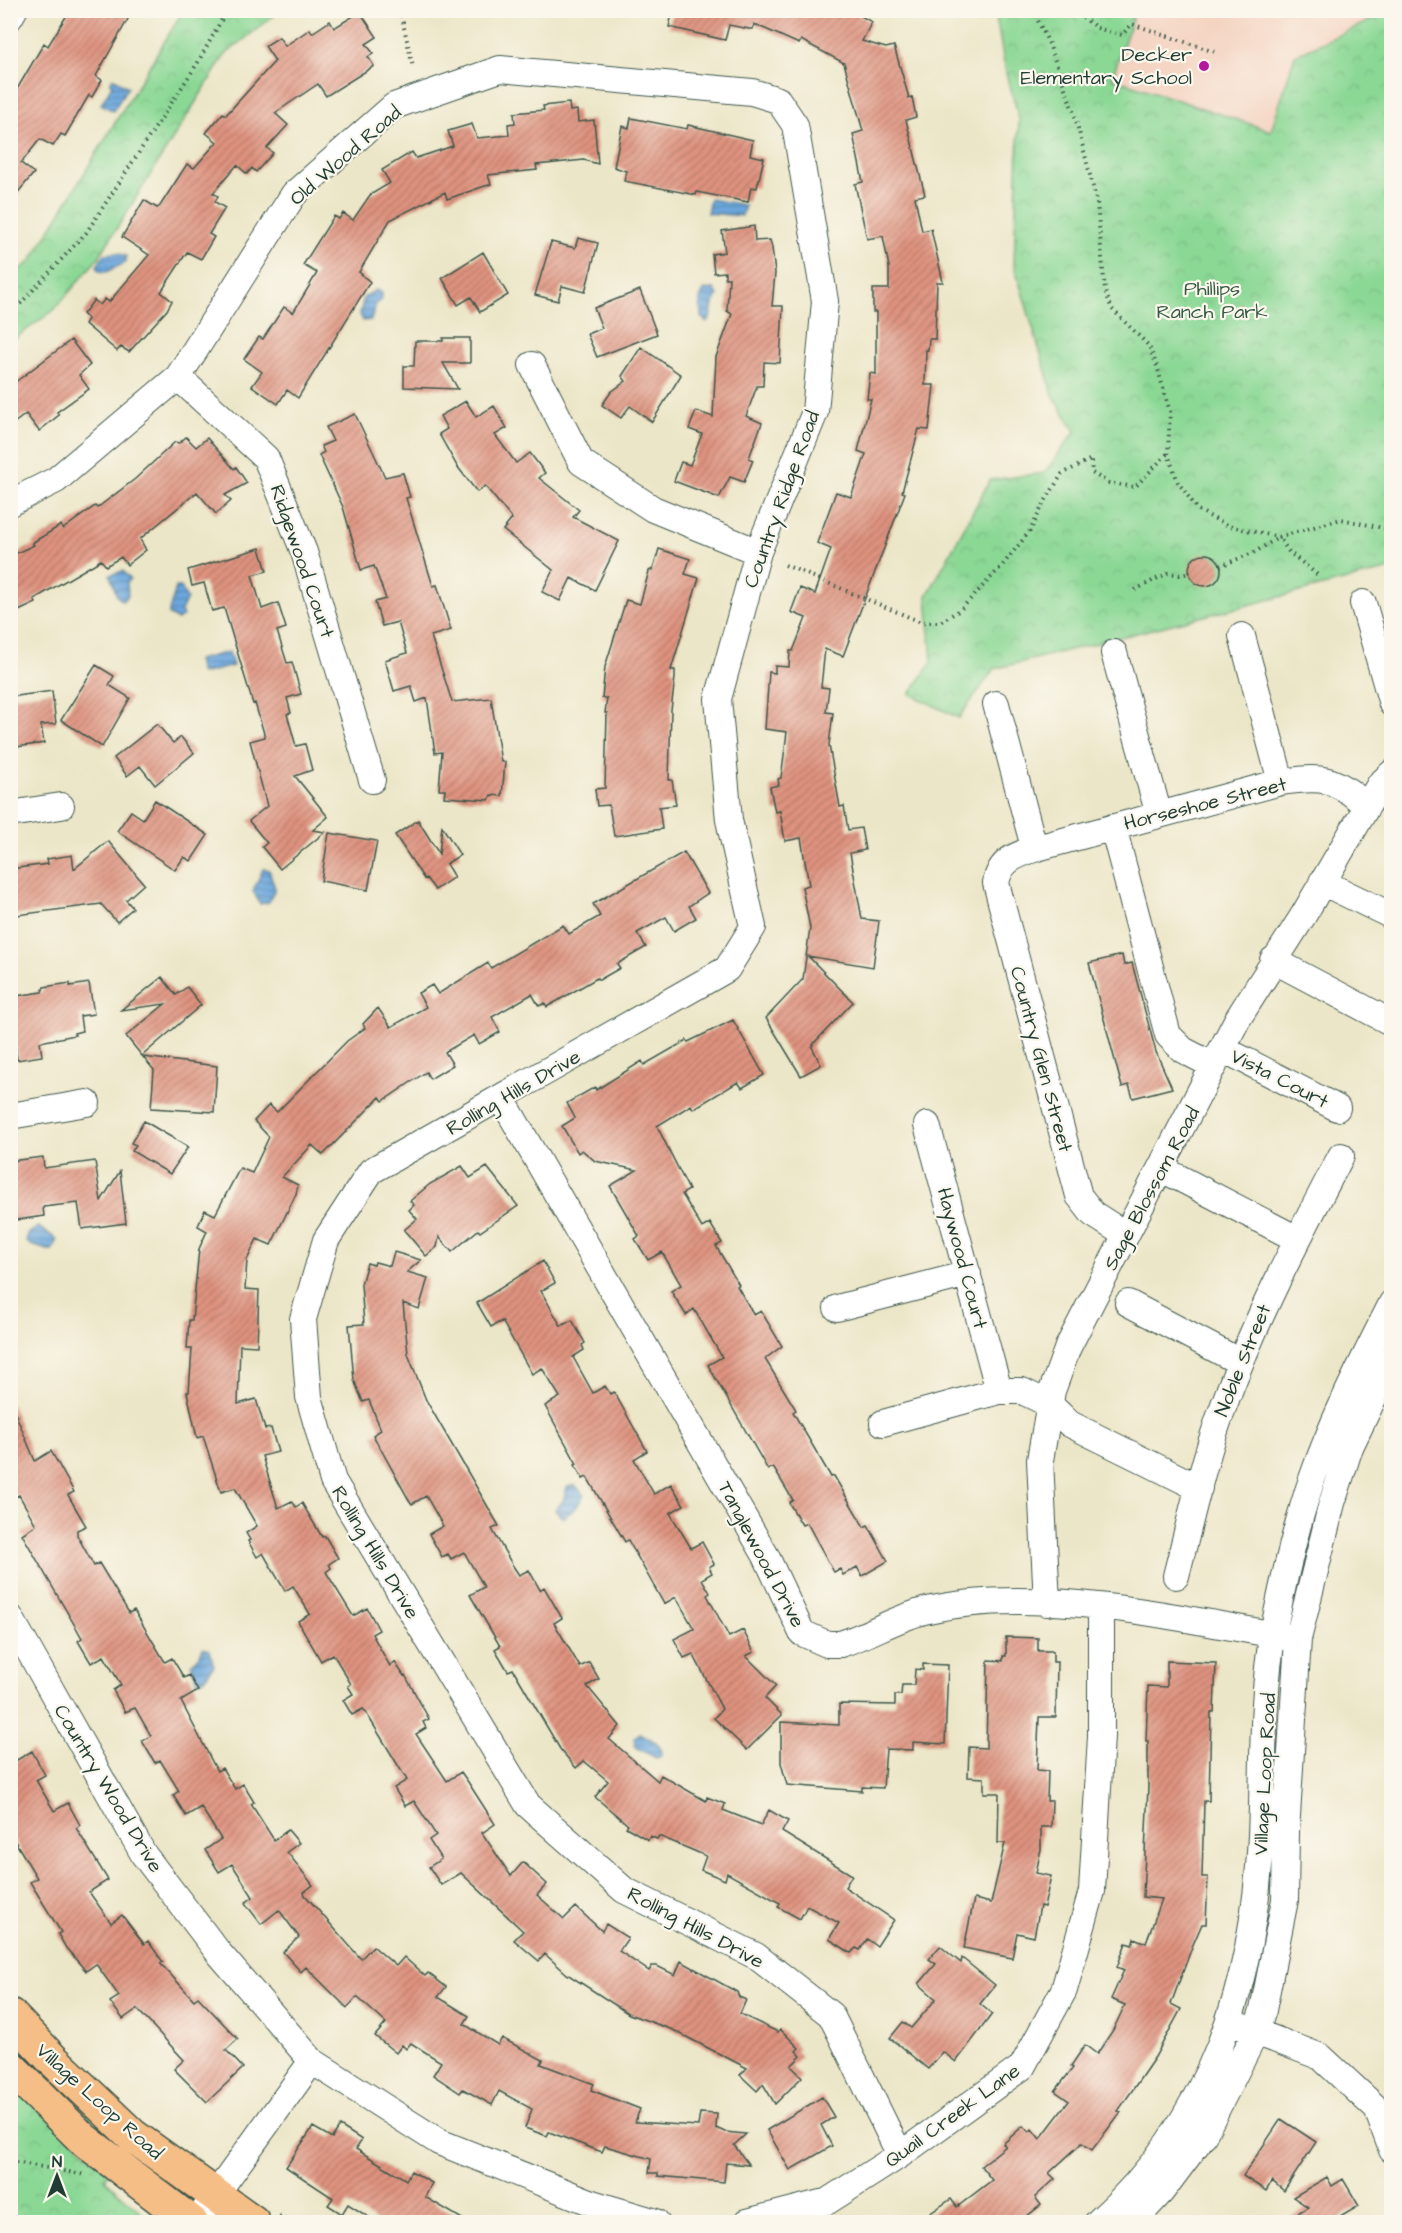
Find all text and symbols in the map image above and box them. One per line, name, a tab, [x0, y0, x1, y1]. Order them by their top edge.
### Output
place label: Decker Elementary School	[1020, 41, 1192, 93]
marker: Decker Elementary School	[1197, 59, 1211, 73]
street label: Old Wood Road	[284, 99, 408, 212]
park label: Phillips Ranch Park	[1156, 275, 1268, 326]
street label: Country Ridge Road	[737, 407, 828, 592]
street label: Ridgewood Court	[262, 481, 341, 642]
street label: Horseshoe Street	[1121, 770, 1290, 838]
street label: Country Glen Street	[1002, 963, 1079, 1155]
street label: Vista Court	[1226, 1042, 1333, 1116]
street label: Rolling Hills Drive	[441, 1043, 586, 1144]
street label: Sage Blossom Road	[1097, 1102, 1208, 1276]
street label: Haywood Court	[929, 1185, 994, 1332]
street label: Noble Street	[1208, 1300, 1278, 1421]
street label: Tanglewood Drive	[710, 1476, 812, 1633]
street label: Rolling Hills Drive	[323, 1481, 426, 1625]
street label: Village Loop Road	[1247, 1692, 1284, 1856]
street label: Country Wood Drive	[46, 1699, 170, 1878]
street label: Rolling Hills Drive	[622, 1880, 769, 1977]
street label: Village Loop Road	[29, 2037, 169, 2167]
street label: Quail Creek Lane	[879, 2057, 1026, 2174]
north arrow	[27, 2146, 87, 2206]
text: N	[52, 2151, 62, 2173]

